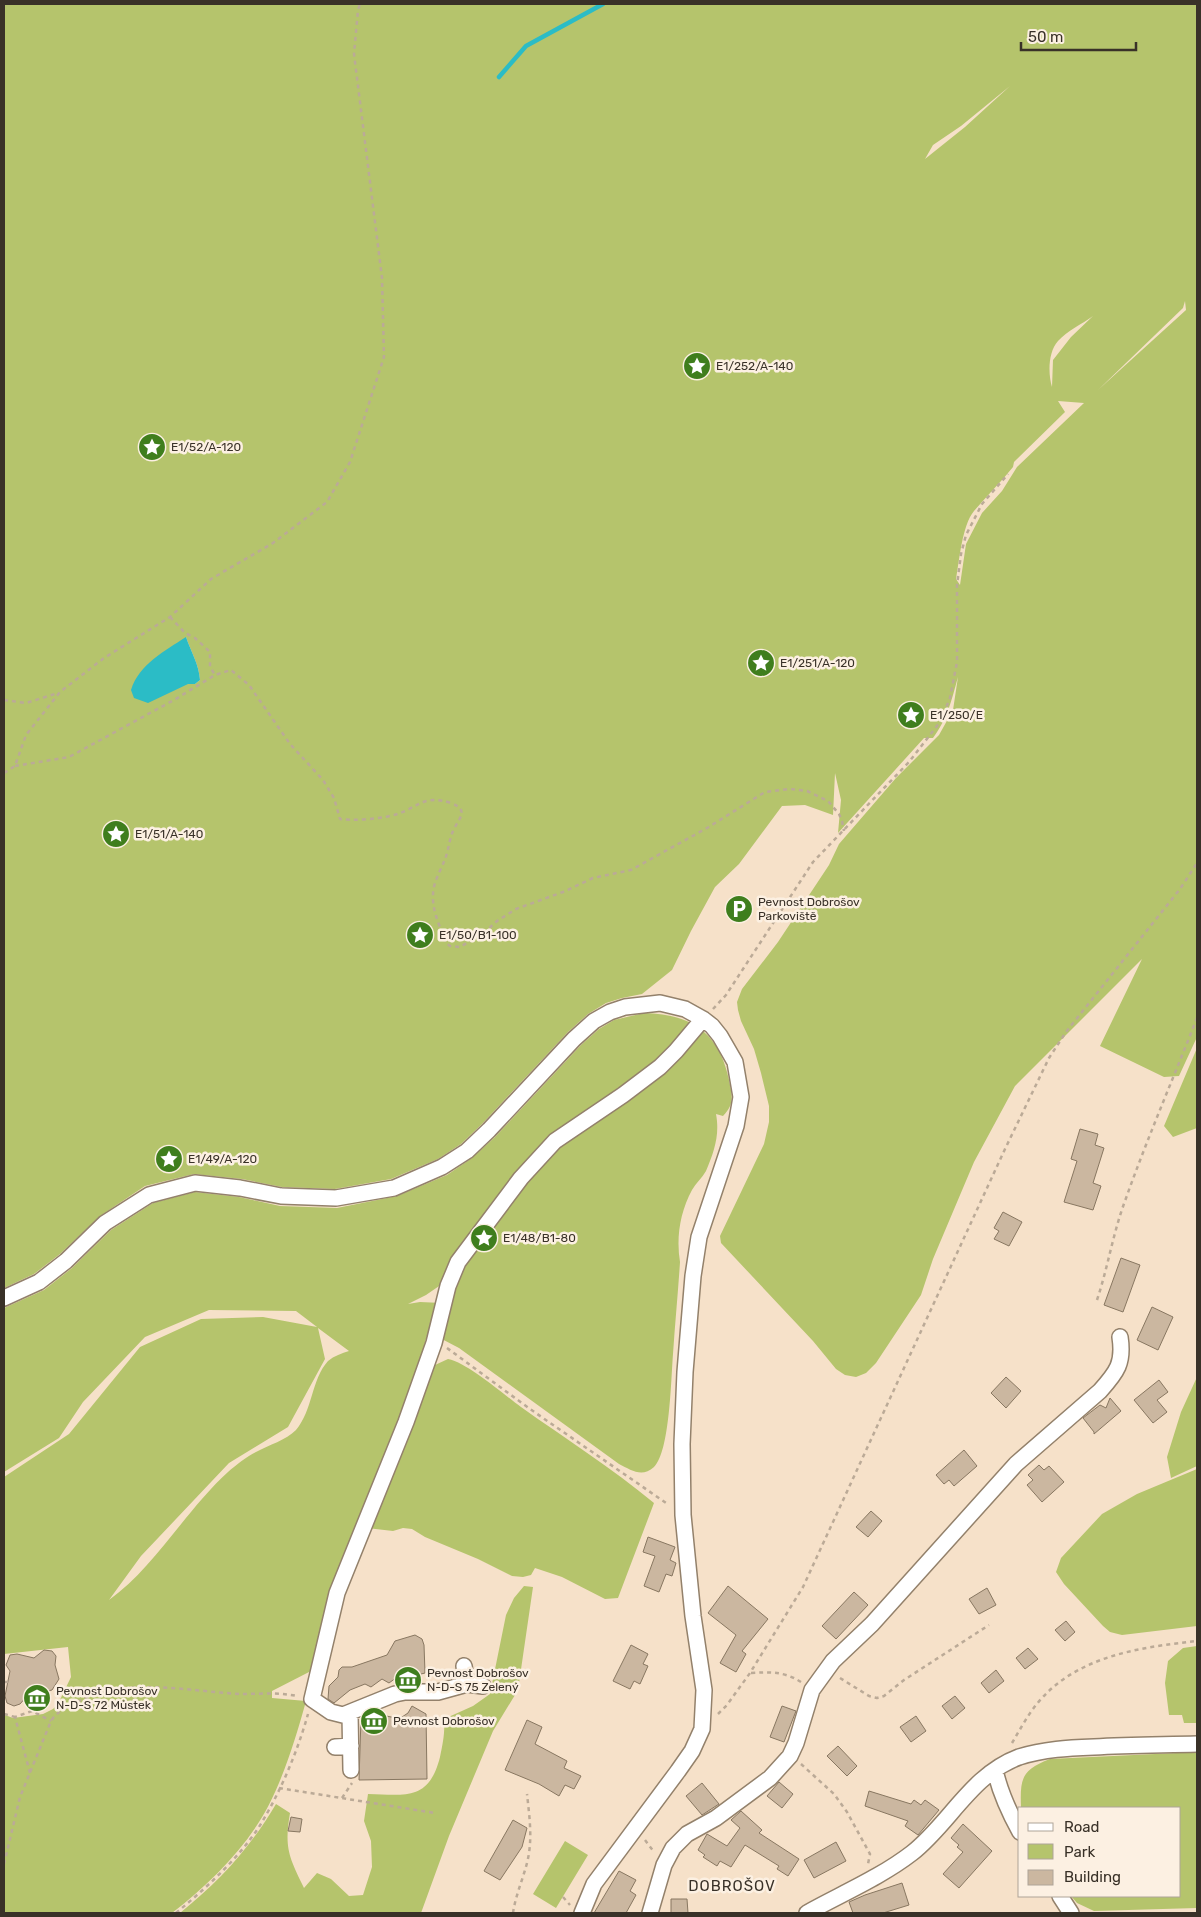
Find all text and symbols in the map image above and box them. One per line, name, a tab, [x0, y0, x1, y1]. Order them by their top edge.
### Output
scale bar	[1021, 20, 1136, 52]
text: 50 m	[1028, 28, 1063, 46]
place icon: E1/252/A-140	[682, 351, 712, 381]
place label: E1/252/A-140	[716, 359, 793, 373]
place icon: E1/52/A-120	[137, 432, 167, 462]
place label: E1/52/A-120	[171, 440, 241, 454]
place icon: E1/251/A-120	[746, 648, 776, 678]
place label: E1/251/A-120	[780, 656, 855, 670]
place icon: E1/250/E	[896, 700, 926, 730]
place label: E1/250/E	[930, 708, 983, 722]
place icon: E1/51/A-140	[101, 819, 131, 849]
place label: E1/51/A-140	[135, 827, 203, 841]
parking icon: Pevnost Dobrošov Parkoviště	[724, 894, 754, 924]
place label: Pevnost Dobrošov Parkoviště	[758, 895, 860, 923]
place icon: E1/50/B1-100	[405, 920, 435, 950]
place label: E1/50/B1-100	[439, 928, 517, 942]
place icon: E1/49/A-120	[154, 1144, 184, 1174]
place label: E1/49/A-120	[188, 1152, 257, 1166]
place icon: E1/48/B1-80	[469, 1223, 499, 1253]
place label: E1/48/B1-80	[503, 1231, 576, 1245]
museum icon: Pevnost Dobrošov N-D-S 75 Zelený	[393, 1665, 423, 1695]
place label: Pevnost Dobrošov N-D-S 75 Zelený	[427, 1666, 529, 1694]
museum icon: Pevnost Dobrošov N-D-S 72 Můstek	[22, 1683, 52, 1713]
place label: Pevnost Dobrošov N-D-S 72 Můstek	[56, 1684, 158, 1712]
museum icon: Pevnost Dobrošov	[359, 1706, 389, 1736]
place label: Pevnost Dobrošov	[393, 1714, 495, 1728]
legend	[1018, 1807, 1181, 1897]
text: Road	[1064, 1818, 1100, 1836]
text: Park	[1064, 1843, 1095, 1861]
text: Building	[1064, 1868, 1121, 1886]
district label: DOBROŠOV	[688, 1877, 776, 1895]

